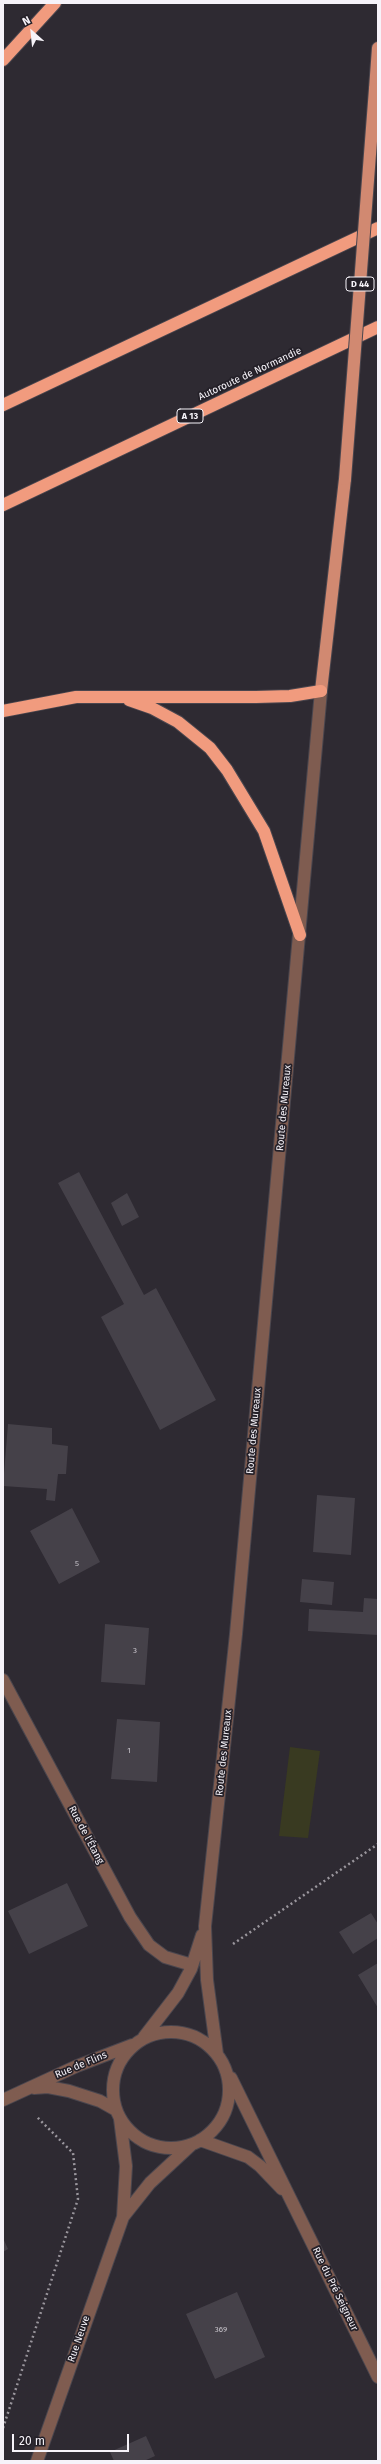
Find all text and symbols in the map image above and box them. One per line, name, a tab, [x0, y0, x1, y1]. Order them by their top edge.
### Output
north arrow	[12, 12, 52, 52]
text: N	[20, 13, 33, 28]
road number: D 44	[346, 277, 374, 291]
street label: Autoroute de Normandie	[197, 345, 303, 403]
road number: A 13	[177, 409, 203, 423]
street label: Route des Mureaux	[274, 1064, 294, 1152]
street label: Route des Mureaux	[244, 1387, 264, 1475]
house number: 5	[75, 1559, 79, 1569]
house number: 3	[133, 1646, 137, 1656]
street label: Route des Mureaux	[214, 1709, 234, 1797]
house number: 1	[127, 1746, 131, 1756]
street label: Rue de l'Étang	[66, 1804, 106, 1866]
street label: Rue de Flins	[53, 2049, 109, 2081]
street label: Rue du Pré Seigneur	[310, 2245, 360, 2333]
street label: Rue Neuve	[65, 2314, 93, 2364]
house number: 369	[215, 2325, 227, 2335]
scale bar	[14, 2426, 131, 2452]
text: 20 m	[19, 2434, 45, 2448]

